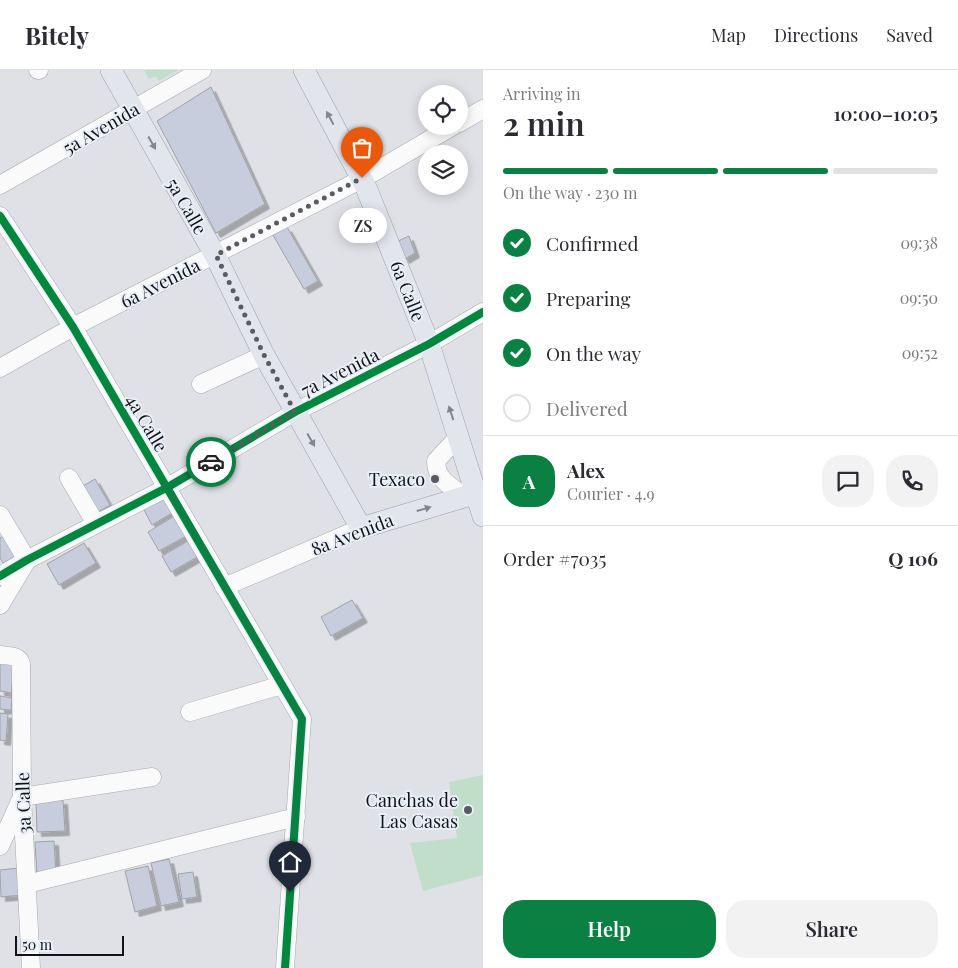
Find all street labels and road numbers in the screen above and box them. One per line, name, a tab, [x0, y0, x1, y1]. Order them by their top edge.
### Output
street label: 5a Avenida	[58, 96, 144, 160]
street label: 5a Calle	[161, 173, 213, 239]
street label: 6a Avenida	[116, 253, 204, 313]
street label: 6a Calle	[385, 257, 431, 325]
street label: 7a Avenida	[297, 342, 383, 402]
street label: 4a Calle	[121, 390, 173, 456]
street label: 8a Avenida	[307, 507, 397, 561]
street label: 3a Calle	[10, 772, 36, 834]

